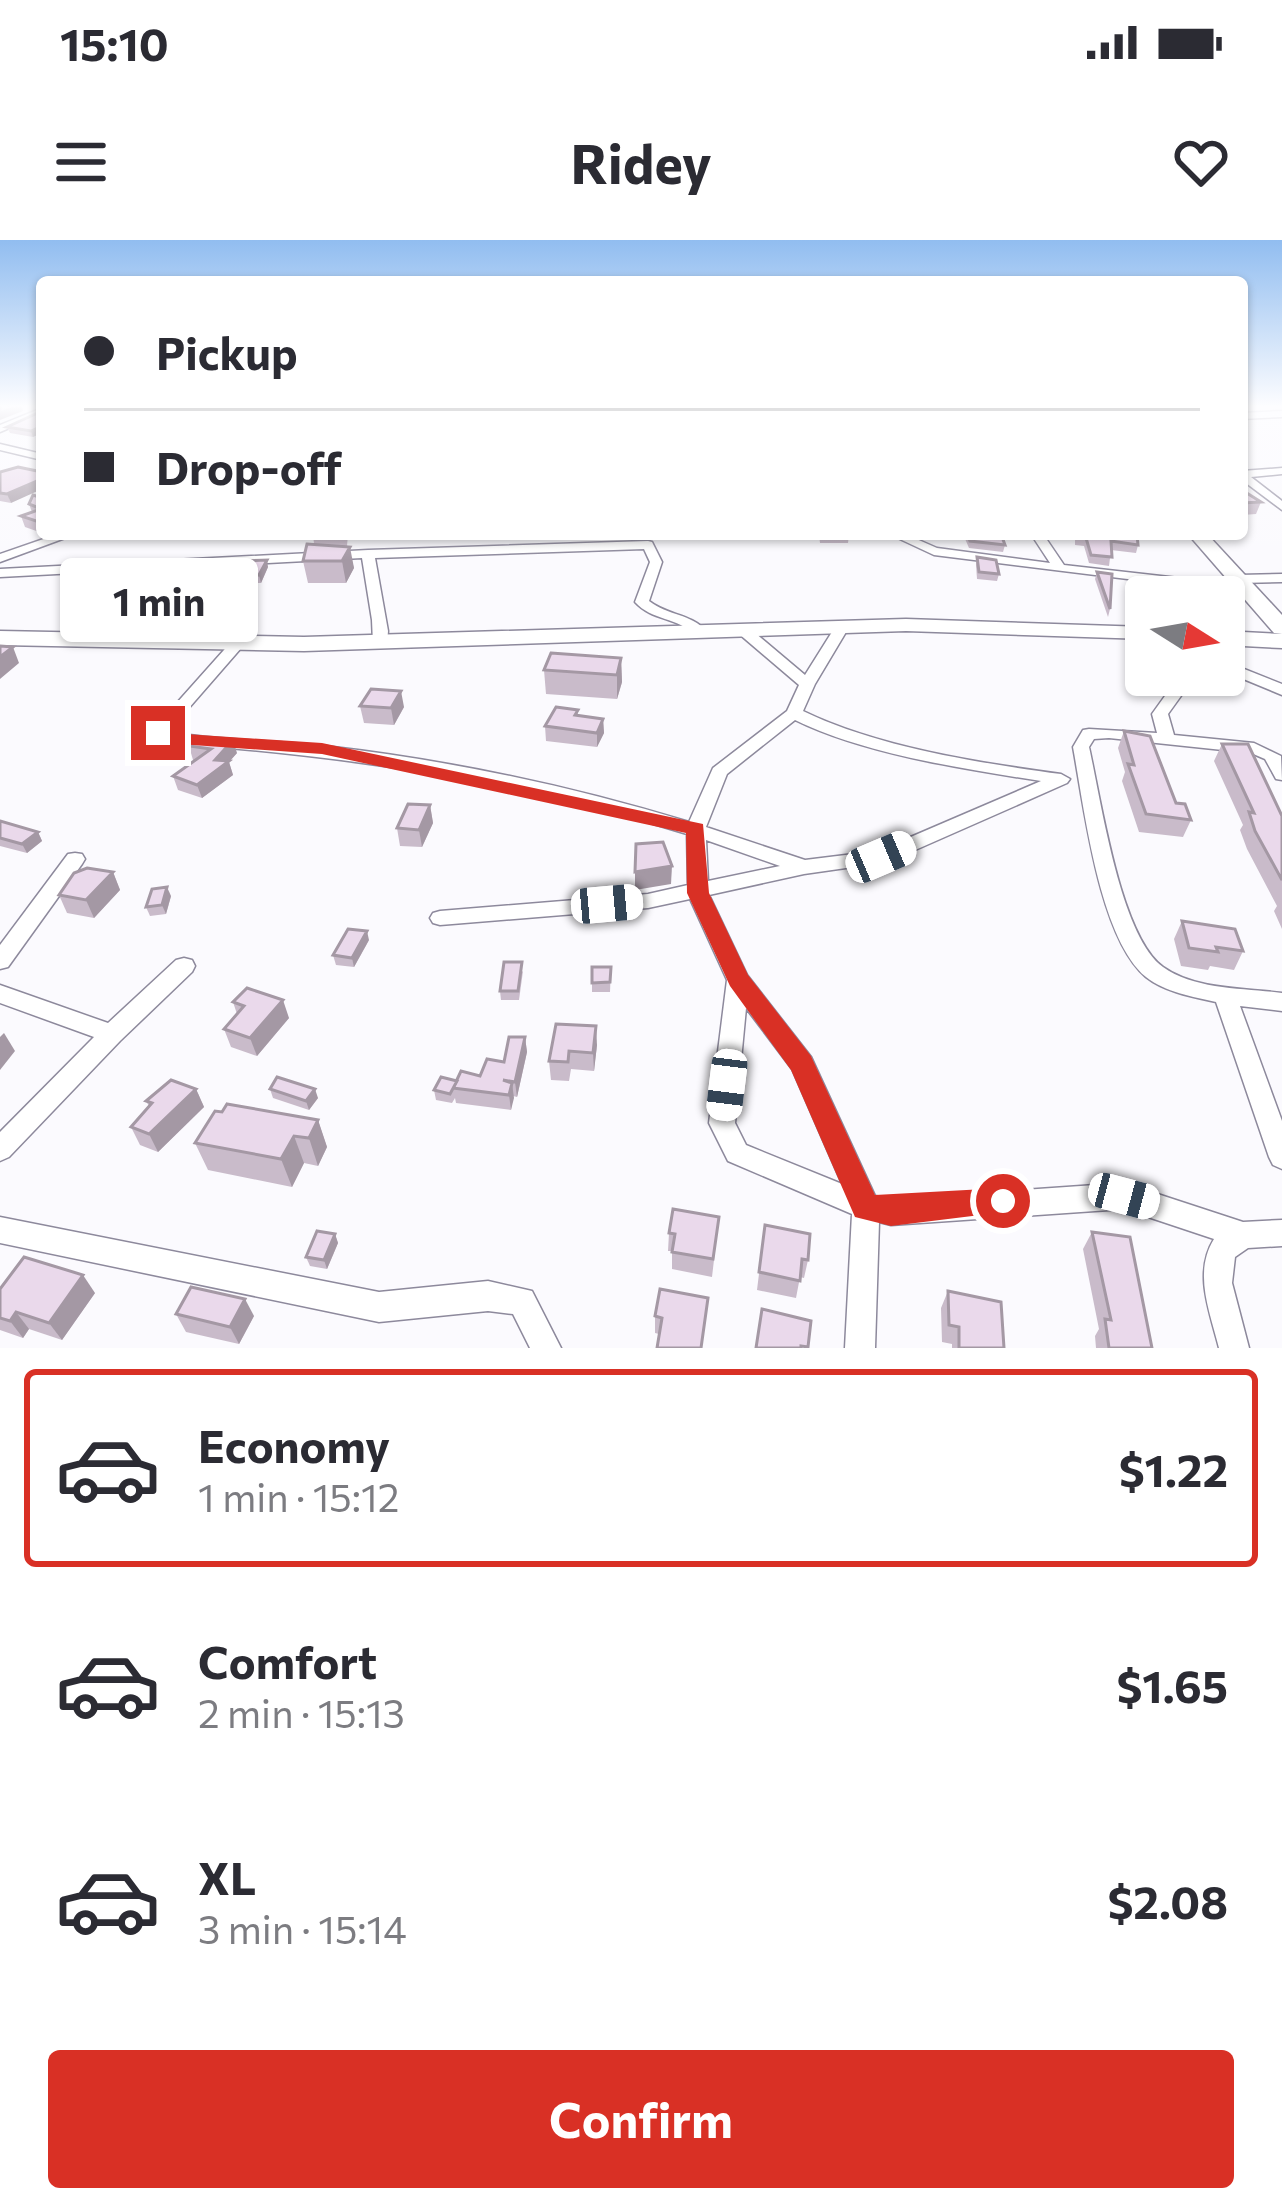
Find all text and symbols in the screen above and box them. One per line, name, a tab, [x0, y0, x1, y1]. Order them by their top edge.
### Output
text: 15:10	[60, 15, 169, 70]
icon: menu	[48, 129, 114, 195]
text: Ridey	[570, 129, 712, 195]
icon: heart	[1168, 129, 1234, 195]
text: Pickup	[156, 324, 298, 379]
text: Drop-off	[156, 439, 342, 494]
callout: 1 min	[59, 559, 257, 643]
text: 1 min	[113, 576, 205, 624]
north arrow	[1125, 576, 1245, 696]
map controls	[1125, 576, 1245, 696]
route end	[131, 706, 185, 760]
car	[841, 826, 921, 888]
car	[570, 883, 644, 925]
car	[705, 1047, 749, 1123]
car	[1085, 1169, 1163, 1223]
route start	[976, 1174, 1030, 1228]
icon: car	[54, 1414, 162, 1522]
text: Economy	[198, 1417, 390, 1472]
text: $1.22	[1119, 1441, 1228, 1496]
text: 1 min · 15:12	[198, 1472, 399, 1520]
icon: car	[54, 1630, 162, 1738]
text: Comfort	[198, 1633, 377, 1688]
text: $1.65	[1117, 1657, 1228, 1712]
text: 2 min · 15:13	[198, 1688, 405, 1736]
icon: car	[54, 1846, 162, 1954]
text: XL	[198, 1849, 256, 1904]
text: $2.08	[1108, 1873, 1228, 1928]
text: 3 min · 15:14	[198, 1904, 407, 1952]
button: Confirm	[48, 2050, 1234, 2188]

